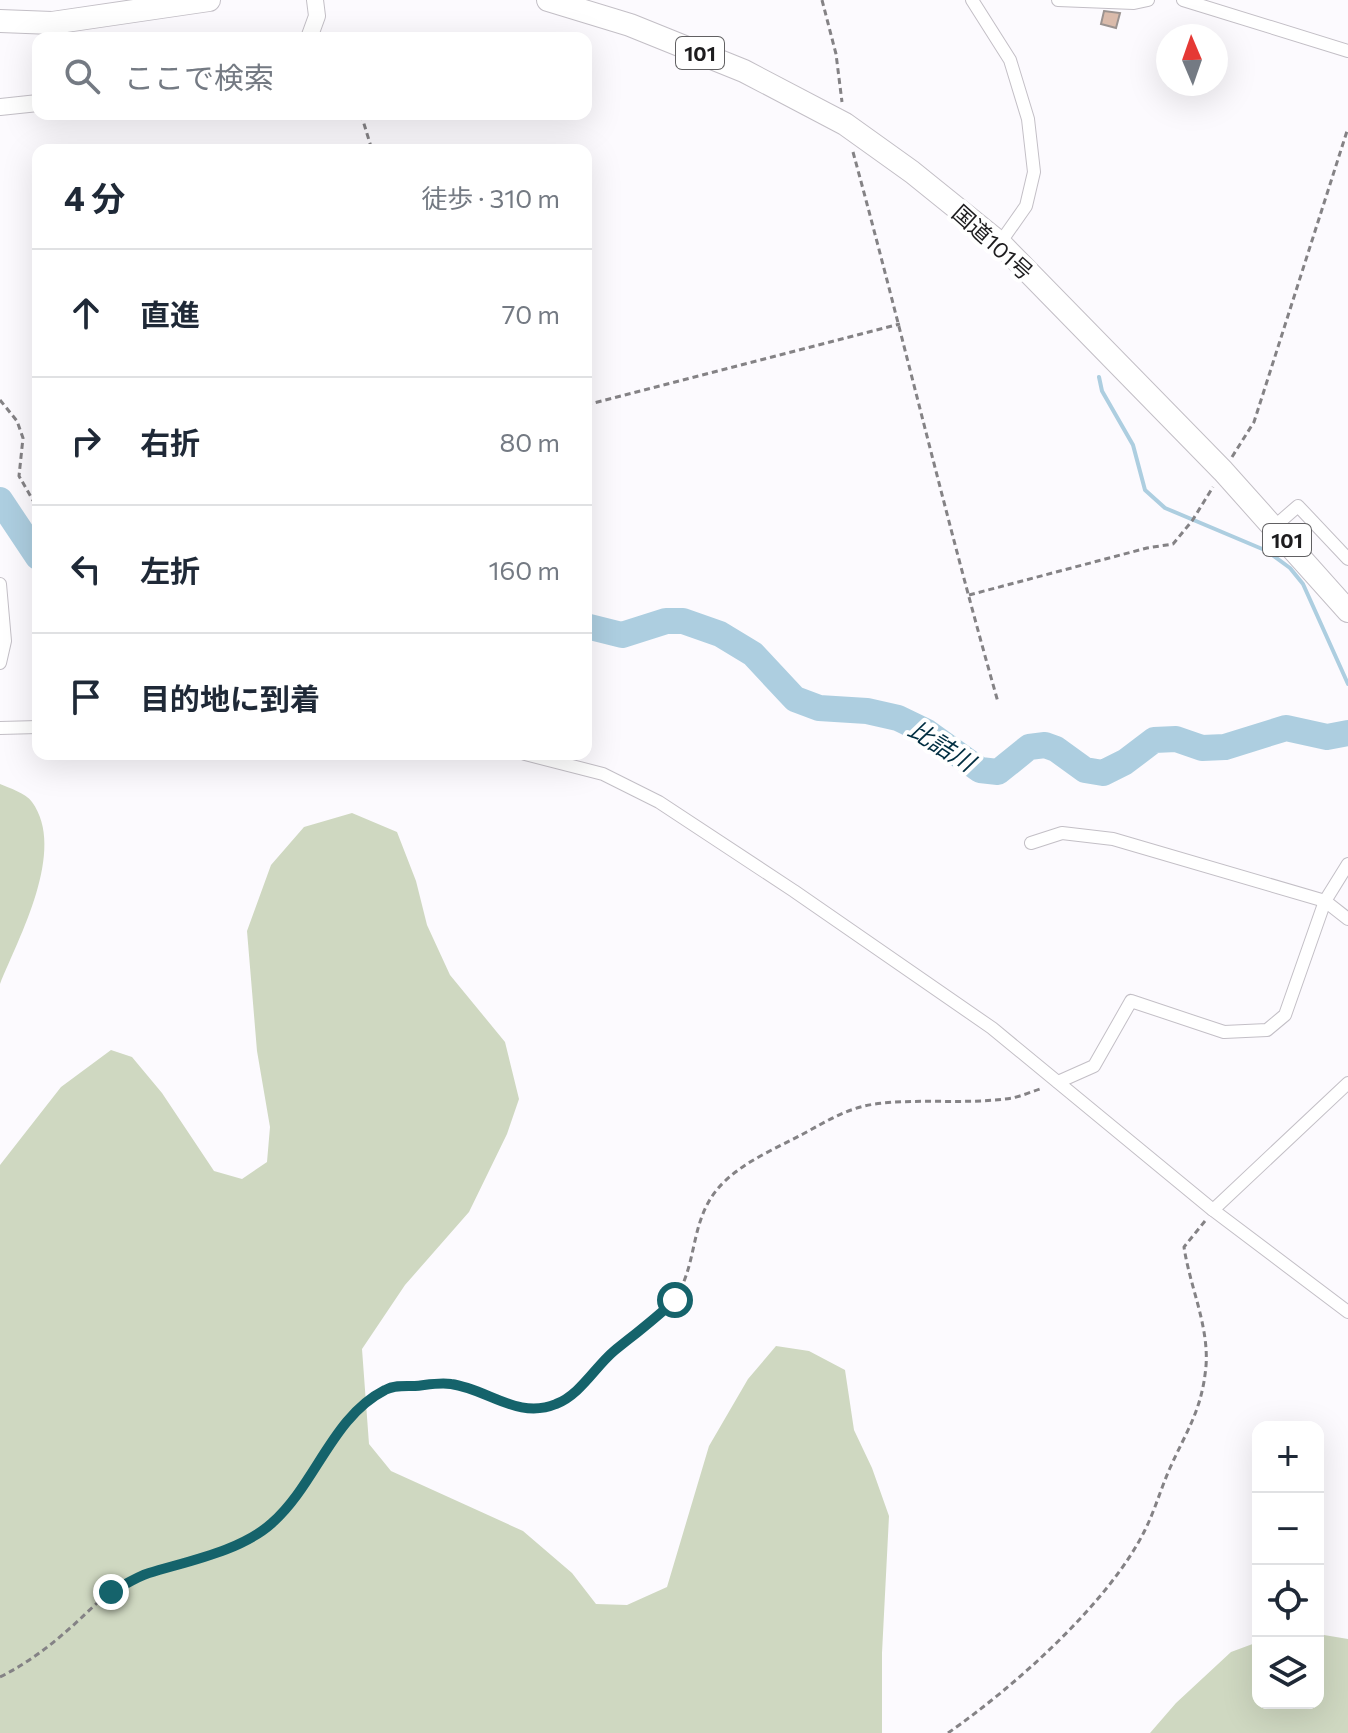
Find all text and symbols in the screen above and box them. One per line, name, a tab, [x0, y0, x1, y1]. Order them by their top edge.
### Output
north arrow	[1156, 24, 1228, 96]
search box	[32, 32, 592, 120]
road number: 101	[676, 37, 724, 69]
icon: search	[60, 54, 104, 98]
text: ここで検索	[124, 58, 274, 95]
text: 4 分	[64, 176, 125, 218]
text: 徒歩 · 310 m	[421, 182, 560, 213]
street label: 国道101号	[947, 199, 1039, 285]
icon: ahead	[64, 291, 108, 335]
text: 直進	[140, 295, 200, 332]
text: 70 m	[502, 298, 560, 329]
icon: right	[64, 419, 108, 463]
text: 右折	[140, 423, 200, 460]
text: 80 m	[500, 426, 560, 457]
road number: 101	[1263, 524, 1311, 556]
icon: left	[64, 547, 108, 591]
text: 左折	[140, 551, 200, 588]
text: 160 m	[488, 554, 560, 585]
icon: arrive	[64, 675, 108, 719]
text: 目的地に到着	[140, 679, 320, 716]
water label: 比詰川	[904, 714, 983, 778]
route start	[657, 1282, 693, 1318]
map controls	[1252, 1421, 1324, 1709]
button: +	[1252, 1421, 1324, 1493]
button: −	[1252, 1493, 1324, 1565]
button: locate	[1252, 1565, 1324, 1637]
route end	[93, 1574, 129, 1610]
button: layers	[1252, 1637, 1324, 1709]

